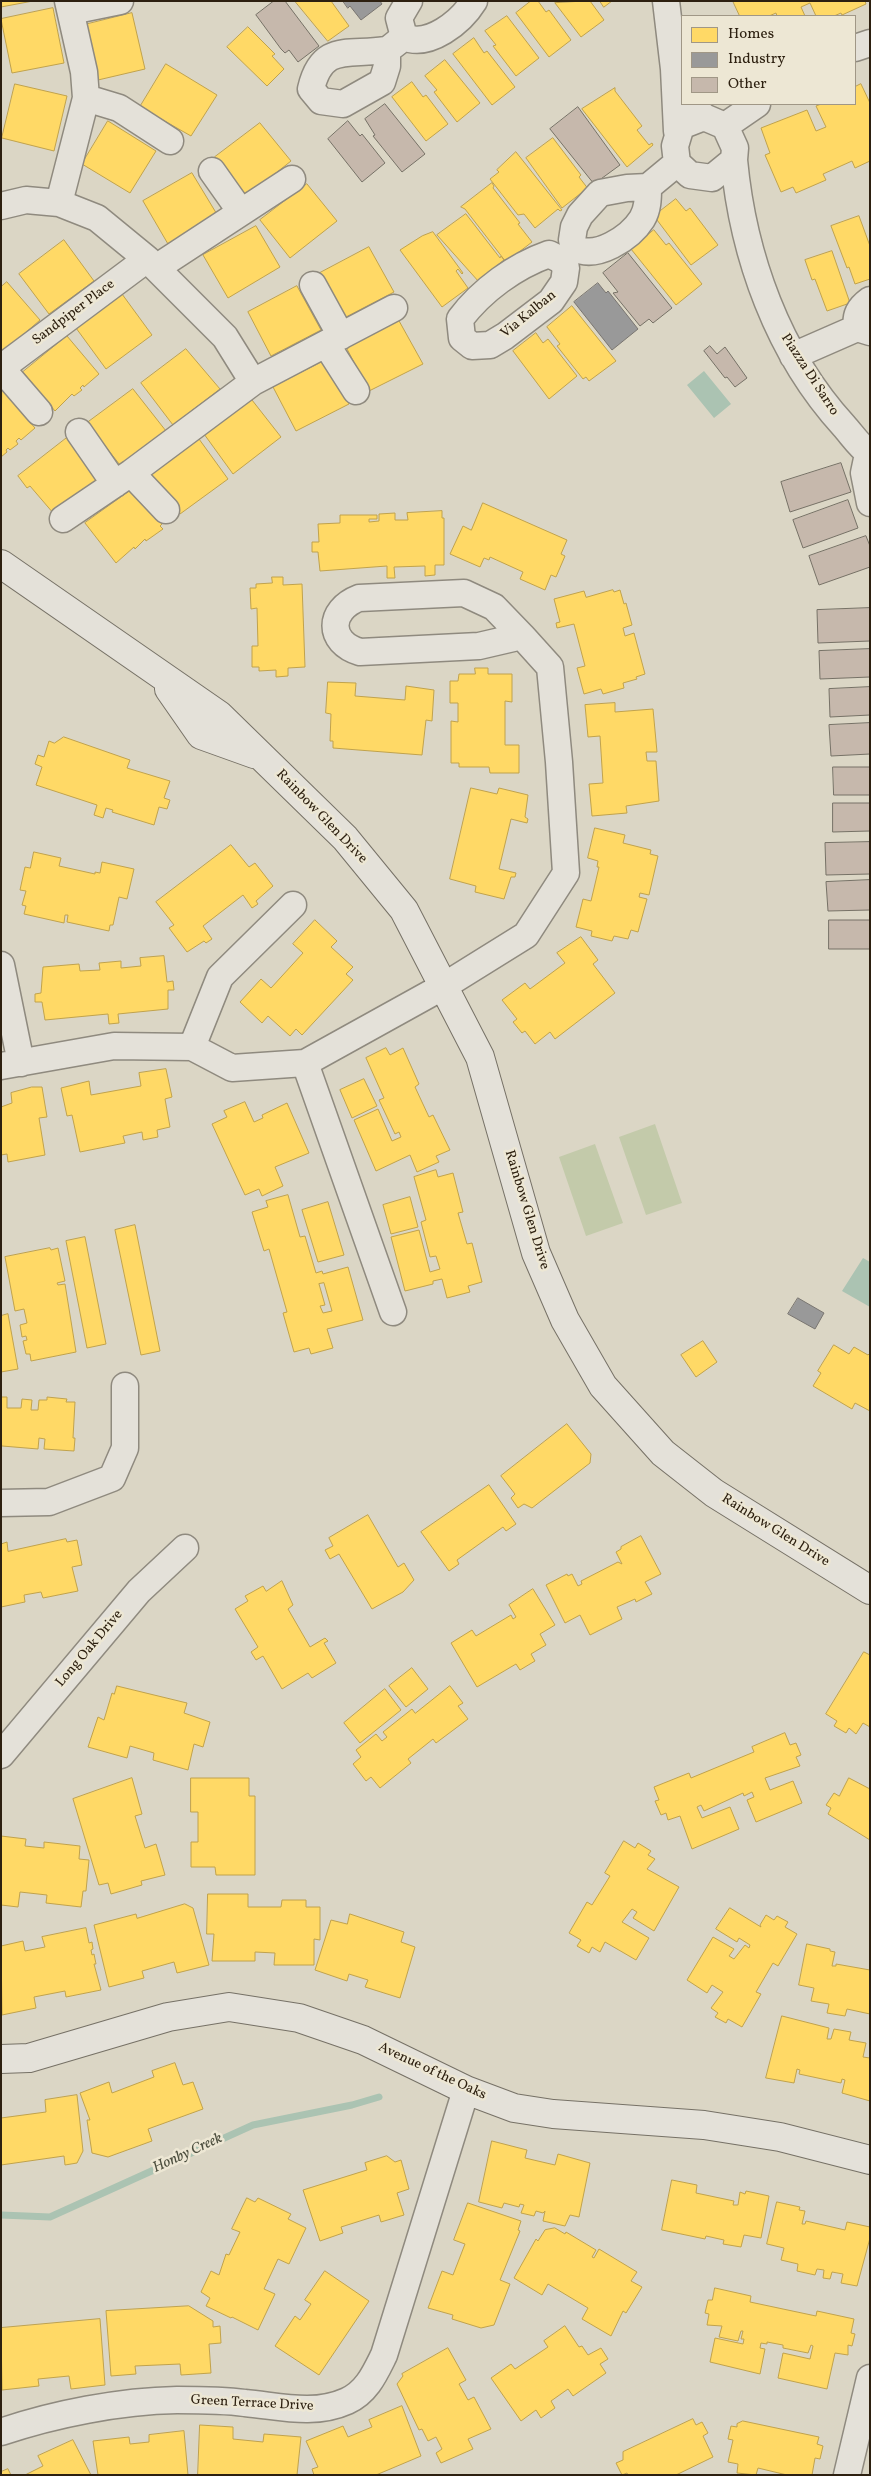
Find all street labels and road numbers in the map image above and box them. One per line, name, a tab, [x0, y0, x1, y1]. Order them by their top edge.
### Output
street label: Sandpiper Place	[30, 277, 118, 349]
street label: Via Kalban	[498, 288, 560, 342]
street label: Piazza Di Sarro	[776, 331, 842, 419]
street label: Rainbow Glen Drive	[272, 767, 370, 867]
street label: Rainbow Glen Drive	[500, 1148, 552, 1272]
street label: Rainbow Glen Drive	[718, 1491, 832, 1571]
street label: Long Oak Drive	[53, 1607, 127, 1691]
street label: Avenue of the Oaks	[375, 2040, 489, 2104]
street label: Green Terrace Drive	[190, 2392, 314, 2416]

